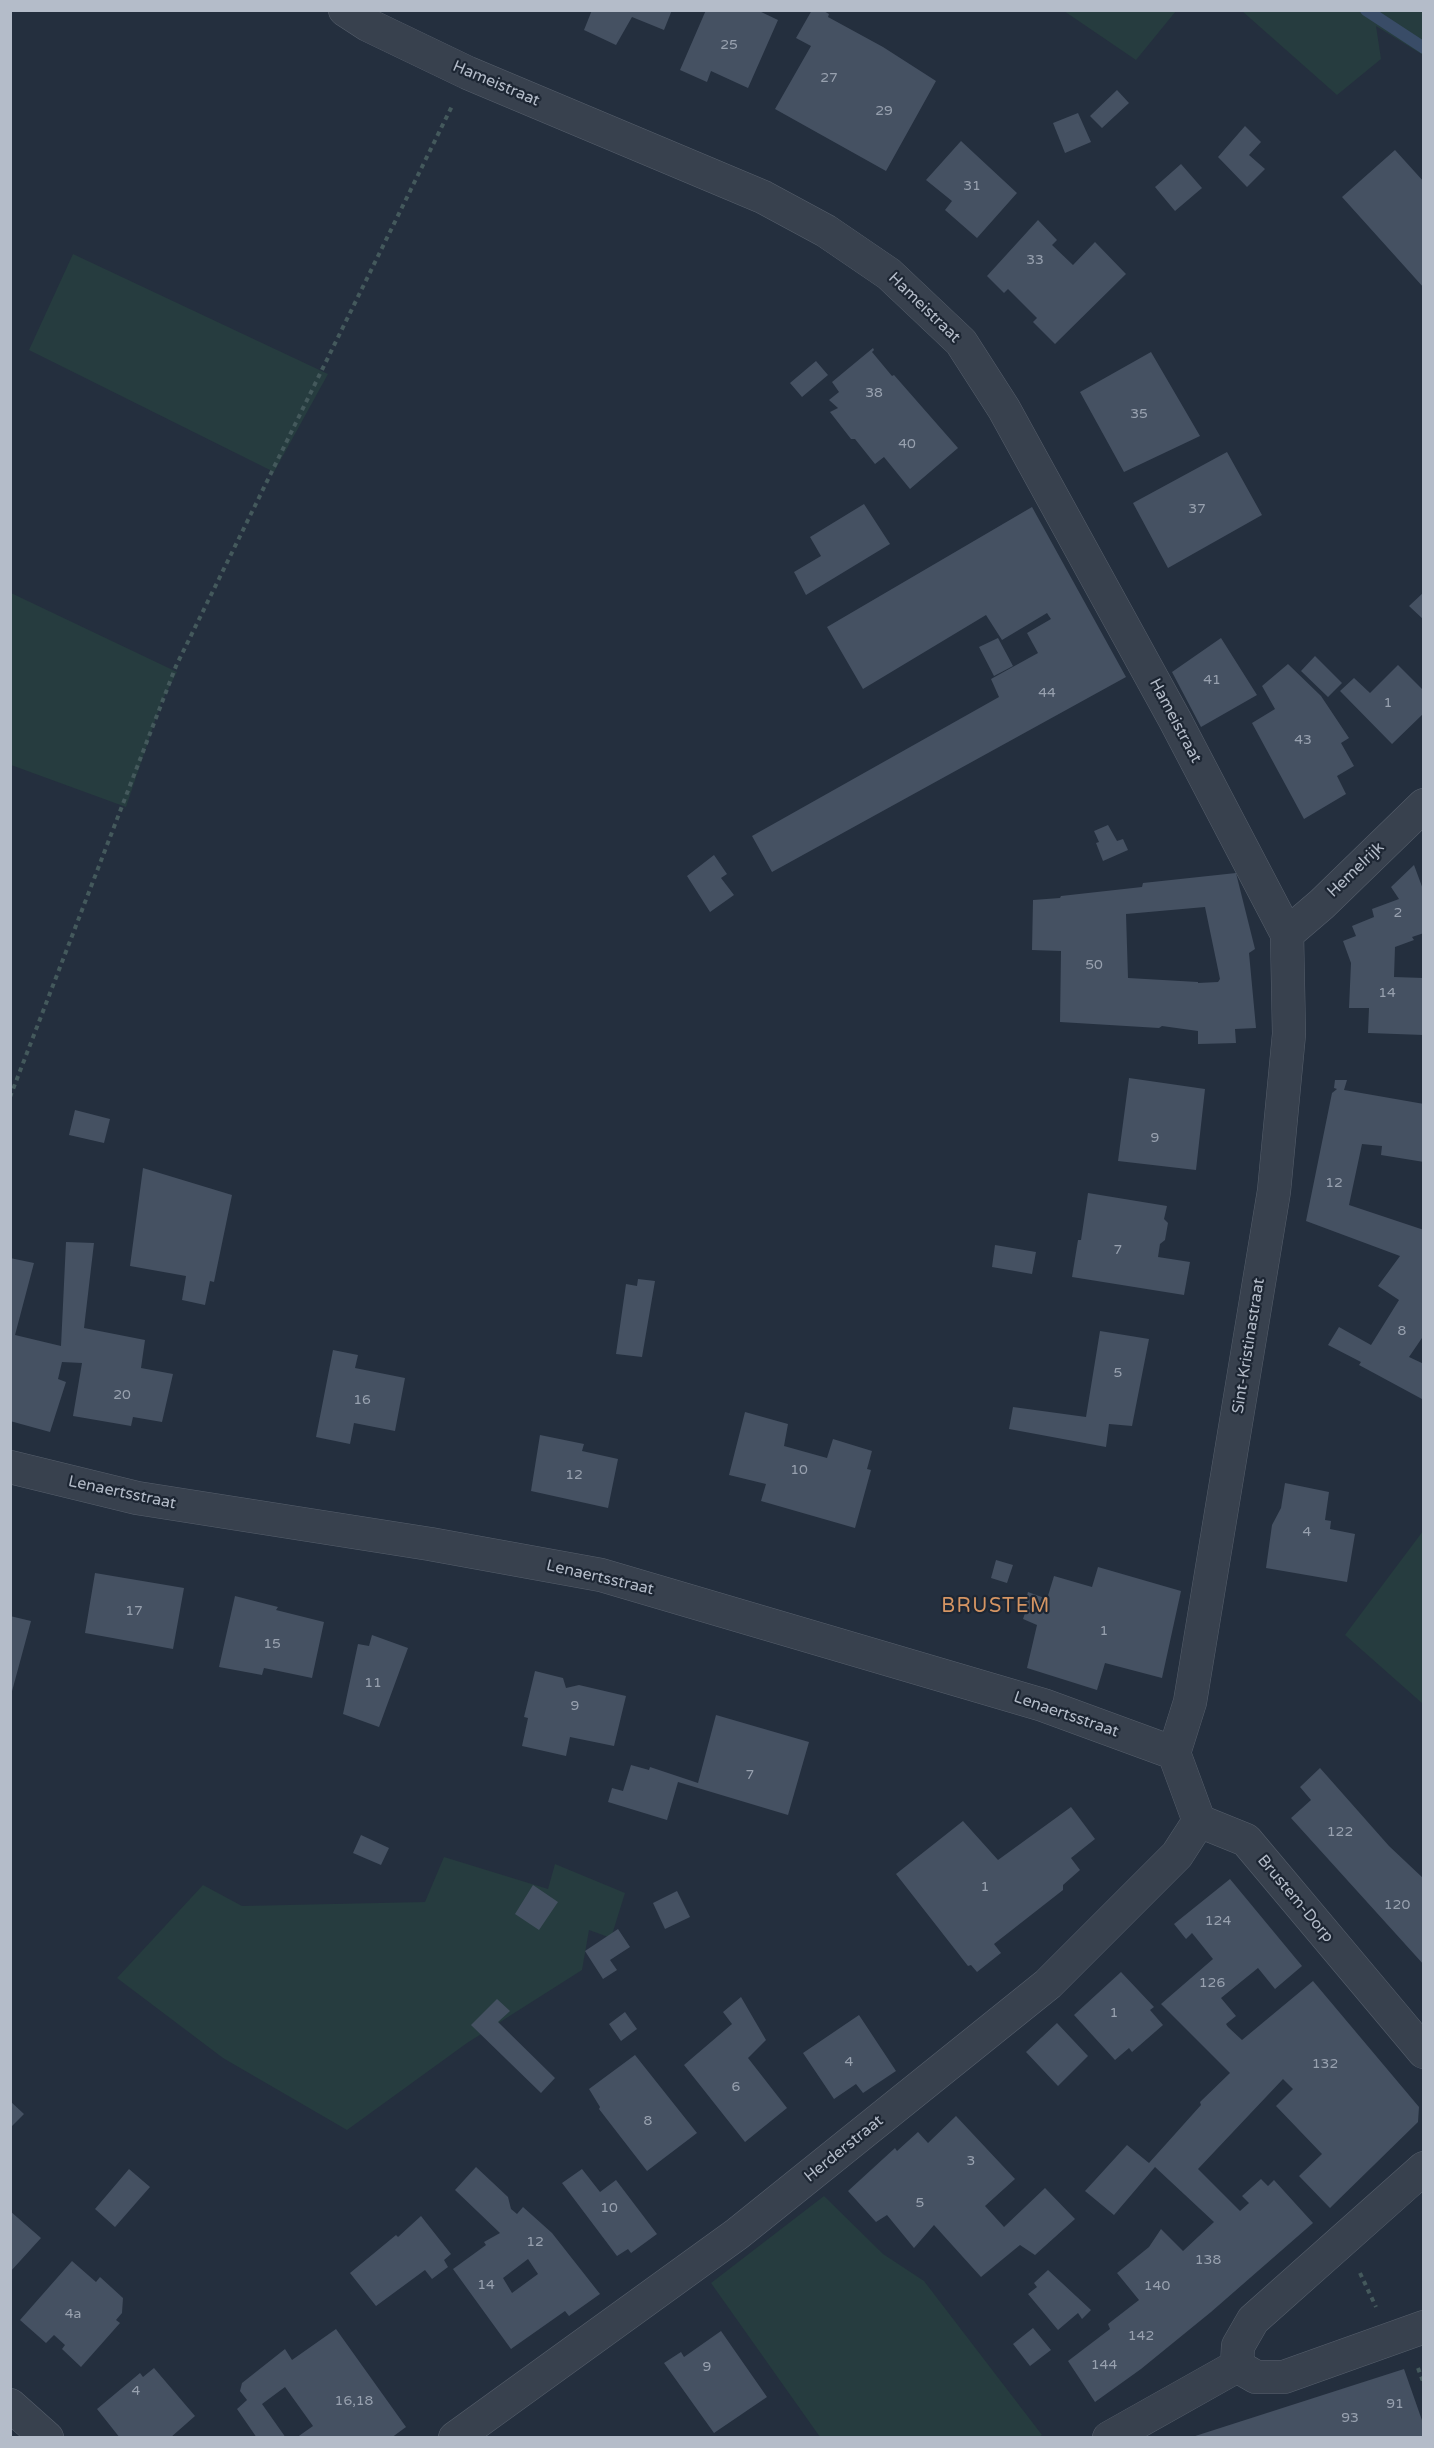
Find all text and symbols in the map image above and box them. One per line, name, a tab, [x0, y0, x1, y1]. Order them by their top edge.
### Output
house number: 25	[720, 37, 738, 53]
street label: Hameistraat	[450, 57, 542, 111]
house number: 27	[820, 70, 838, 86]
house number: 29	[875, 103, 893, 119]
house number: 31	[963, 178, 981, 194]
house number: 33	[1026, 252, 1044, 268]
street label: Hameistraat	[884, 269, 964, 347]
house number: 38	[865, 385, 883, 401]
house number: 35	[1130, 406, 1148, 422]
house number: 40	[898, 436, 916, 452]
house number: 37	[1188, 501, 1206, 517]
house number: 41	[1203, 672, 1221, 688]
street label: Hameistraat	[1145, 676, 1205, 766]
house number: 44	[1038, 685, 1056, 701]
house number: 1	[1384, 695, 1392, 711]
house number: 43	[1294, 732, 1312, 748]
street label: Hemelrijk	[1324, 838, 1388, 902]
house number: 2	[1394, 905, 1402, 921]
house number: 50	[1085, 957, 1103, 973]
house number: 14	[1378, 985, 1396, 1001]
house number: 9	[1151, 1130, 1159, 1146]
house number: 12	[1325, 1175, 1343, 1191]
house number: 7	[1114, 1242, 1122, 1258]
street label: Sint-Kristinastraat	[1229, 1277, 1269, 1415]
house number: 8	[1398, 1323, 1406, 1339]
house number: 5	[1114, 1365, 1122, 1381]
house number: 20	[113, 1387, 131, 1403]
house number: 16	[353, 1392, 371, 1408]
house number: 10	[790, 1462, 808, 1478]
house number: 12	[565, 1467, 583, 1483]
street label: Lenaertsstraat	[66, 1472, 178, 1514]
house number: 4	[1303, 1524, 1311, 1540]
street label: Lenaertsstraat	[544, 1556, 656, 1600]
district label: BRUSTEM	[941, 1595, 1051, 1619]
house number: 17	[125, 1603, 143, 1619]
house number: 1	[1100, 1623, 1108, 1639]
house number: 15	[263, 1636, 281, 1652]
house number: 11	[364, 1675, 382, 1691]
street label: Lenaertsstraat	[1011, 1688, 1121, 1742]
house number: 9	[571, 1698, 579, 1714]
house number: 7	[746, 1767, 754, 1783]
house number: 122	[1327, 1824, 1353, 1840]
street label: Brustem-Dorp	[1253, 1851, 1337, 1947]
house number: 1	[981, 1879, 989, 1895]
house number: 120	[1384, 1897, 1410, 1913]
house number: 124	[1205, 1913, 1231, 1929]
house number: 126	[1199, 1975, 1225, 1991]
house number: 1	[1110, 2005, 1118, 2021]
house number: 4	[845, 2054, 853, 2070]
house number: 132	[1312, 2056, 1338, 2072]
house number: 6	[732, 2079, 740, 2095]
street label: Herderstraat	[801, 2111, 887, 2187]
house number: 8	[644, 2113, 652, 2129]
house number: 3	[967, 2153, 975, 2169]
house number: 5	[916, 2195, 924, 2211]
house number: 10	[600, 2200, 618, 2216]
house number: 12	[526, 2234, 544, 2250]
house number: 138	[1195, 2252, 1221, 2268]
house number: 14	[477, 2277, 495, 2293]
house number: 140	[1144, 2278, 1170, 2294]
house number: 4a	[65, 2306, 81, 2322]
house number: 142	[1128, 2328, 1154, 2344]
house number: 144	[1091, 2357, 1117, 2373]
house number: 9	[703, 2359, 711, 2375]
house number: 4	[132, 2383, 140, 2399]
house number: 16,18	[335, 2393, 373, 2409]
house number: 91	[1386, 2396, 1404, 2412]
house number: 93	[1341, 2410, 1359, 2426]

